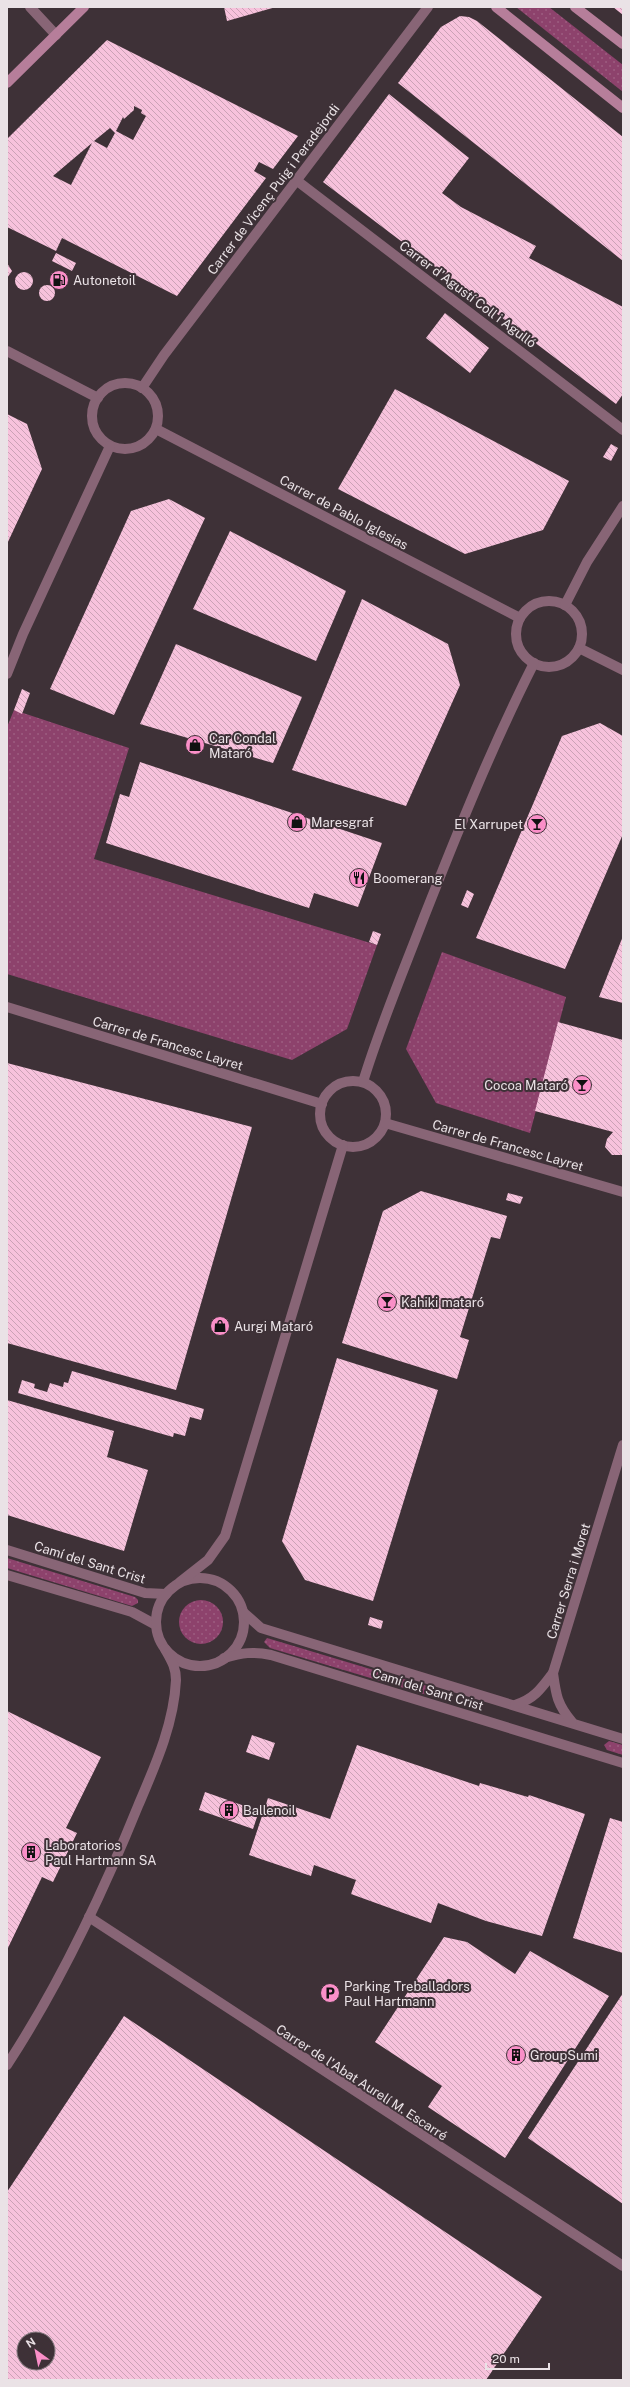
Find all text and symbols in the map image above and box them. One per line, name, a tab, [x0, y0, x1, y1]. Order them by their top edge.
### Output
street label: Carrer de Vicenç Puig i Peradejordi	[204, 101, 342, 278]
street label: Carrer d'Agustí Coll i Agulló	[396, 238, 539, 351]
fuel station icon: Autonetoil	[48, 269, 70, 291]
place label: Autonetoil	[73, 273, 136, 288]
street label: Carrer de Pablo Iglesias	[277, 472, 410, 553]
place label: Car Condal Mataró	[209, 731, 276, 761]
shop icon: Car Condal Mataró	[184, 734, 206, 756]
shop icon: Maresgraf	[286, 811, 308, 833]
bar icon: El Xarrupet	[526, 813, 548, 835]
place label: Maresgraf	[311, 815, 374, 830]
place label: El Xarrupet	[454, 817, 523, 832]
restaurant icon: Boomerang	[348, 867, 370, 889]
place label: Boomerang	[373, 871, 443, 886]
street label: Carrer de Francesc Layret	[91, 1013, 245, 1074]
bar icon: Cocoa Mataró	[571, 1074, 593, 1096]
place label: Cocoa Mataró	[484, 1078, 568, 1093]
street label: Carrer de Francesc Layret	[431, 1117, 585, 1174]
bar icon: Kahiki mataró	[376, 1291, 398, 1313]
place label: Kahiki mataró	[401, 1295, 484, 1310]
shop icon: Aurgi Mataró	[209, 1315, 231, 1337]
place label: Aurgi Mataró	[234, 1319, 313, 1334]
street label: Carrer Serra i Moret	[544, 1521, 593, 1641]
street label: Camí del Sant Crist	[32, 1538, 147, 1587]
street label: Camí del Sant Crist	[370, 1665, 485, 1714]
building icon: Ballenoil	[218, 1799, 240, 1821]
place label: Ballenoil	[243, 1803, 296, 1818]
place label: Laboratorios Paul Hartmann SA	[45, 1838, 156, 1868]
building icon: Laboratorios Paul Hartmann SA	[20, 1841, 42, 1863]
place label: Parking Treballadors Paul Hartmann	[344, 1979, 470, 2009]
parking icon: Parking Treballadors Paul Hartmann	[319, 1982, 341, 2004]
street label: Carrer de l'Abat Aurelí M. Escarré	[273, 2021, 450, 2144]
building icon: GroupSumi	[505, 2044, 527, 2066]
place label: GroupSumi	[530, 2048, 598, 2063]
north arrow	[16, 2331, 56, 2371]
text: N	[24, 2335, 37, 2350]
scale bar	[486, 2345, 549, 2371]
text: 20 m	[492, 2352, 520, 2366]

